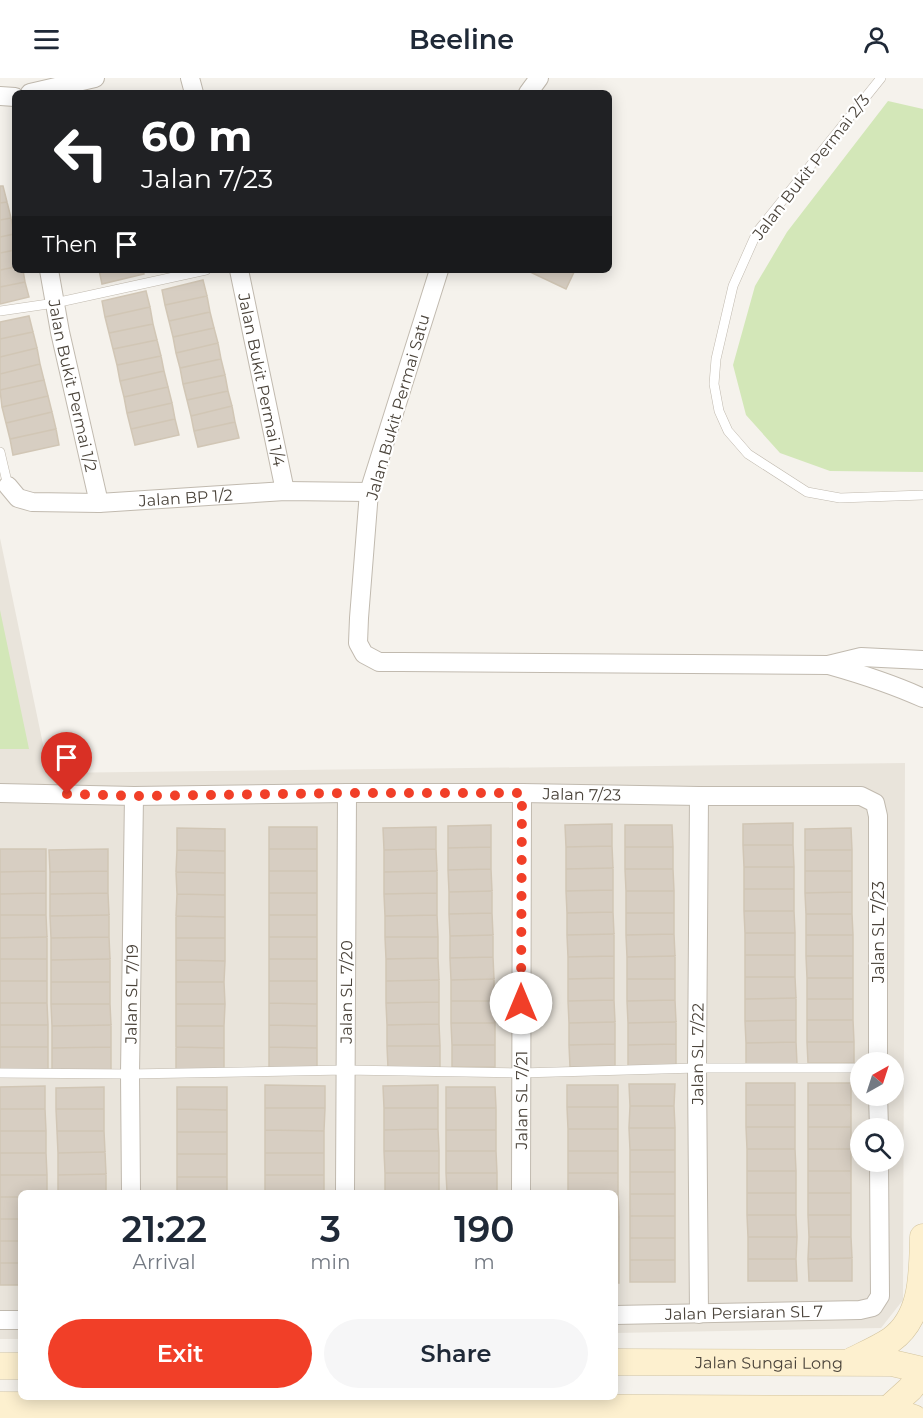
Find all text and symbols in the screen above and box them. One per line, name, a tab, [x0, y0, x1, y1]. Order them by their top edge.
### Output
icon: menu	[30, 23, 63, 56]
text: Beeline	[409, 23, 514, 56]
icon: person	[860, 23, 893, 56]
street label: Jalan Bukit Permai 2/3	[748, 91, 874, 244]
text: 60 m	[141, 110, 252, 162]
icon: left	[42, 114, 120, 192]
text: Jalan 7/23	[141, 162, 273, 195]
icon: arrive	[110, 228, 143, 261]
text: Then	[42, 231, 98, 258]
street label: Jalan Bukit Permai 1/4	[234, 290, 289, 468]
street label: Jalan Bukit Permai 1/2	[45, 297, 101, 474]
street label: Jalan Bukit Permai Satu	[362, 312, 434, 503]
street label: Jalan BP 1/2	[137, 485, 233, 510]
pin	[41, 732, 92, 794]
icon: arrive	[50, 741, 83, 774]
street label: Jalan 7/23	[542, 784, 621, 804]
street label: Jalan SL 7/23	[869, 881, 888, 984]
street label: Jalan SL 7/20	[336, 940, 356, 1045]
street label: Jalan SL 7/19	[121, 944, 141, 1045]
position arrow	[489, 971, 553, 1035]
street label: Jalan SL 7/22	[687, 1003, 707, 1106]
street label: Jalan SL 7/21	[512, 1051, 531, 1150]
north arrow	[850, 1052, 904, 1106]
map controls	[850, 1052, 904, 1172]
button: search	[850, 1118, 904, 1172]
text: 21:22	[121, 1207, 207, 1251]
text: 3	[320, 1207, 341, 1251]
text: 190	[454, 1207, 514, 1251]
text: Arrival	[133, 1250, 196, 1274]
text: min	[310, 1250, 350, 1274]
text: m	[474, 1250, 495, 1274]
street label: Jalan Persiaran SL 7	[664, 1301, 823, 1324]
button: Exit	[48, 1319, 312, 1388]
button: Share	[324, 1319, 588, 1388]
street label: Jalan Sungai Long	[694, 1353, 843, 1372]

